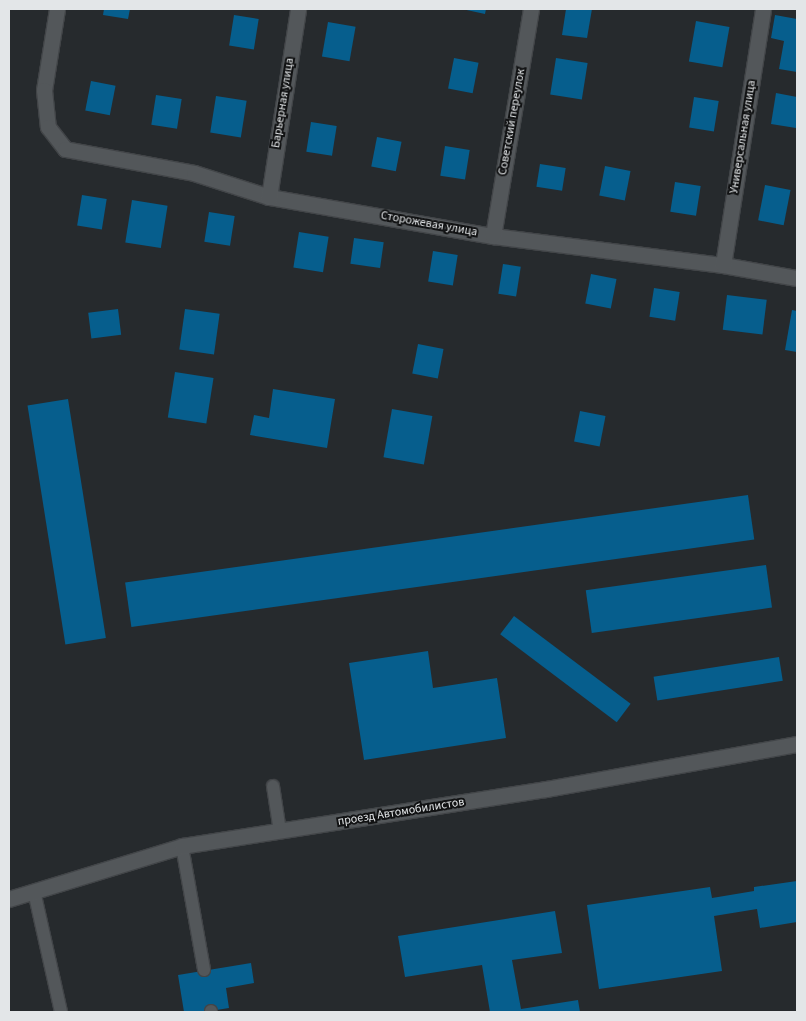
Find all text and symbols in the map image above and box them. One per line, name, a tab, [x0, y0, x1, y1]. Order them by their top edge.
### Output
street label: Барьерная улица	[269, 57, 297, 149]
street label: Советский переулок	[496, 68, 528, 176]
street label: Универсальная улица	[727, 79, 759, 195]
street label: Сторожевая улица	[380, 208, 478, 240]
street label: проезд Автомобилистов	[337, 795, 465, 829]

